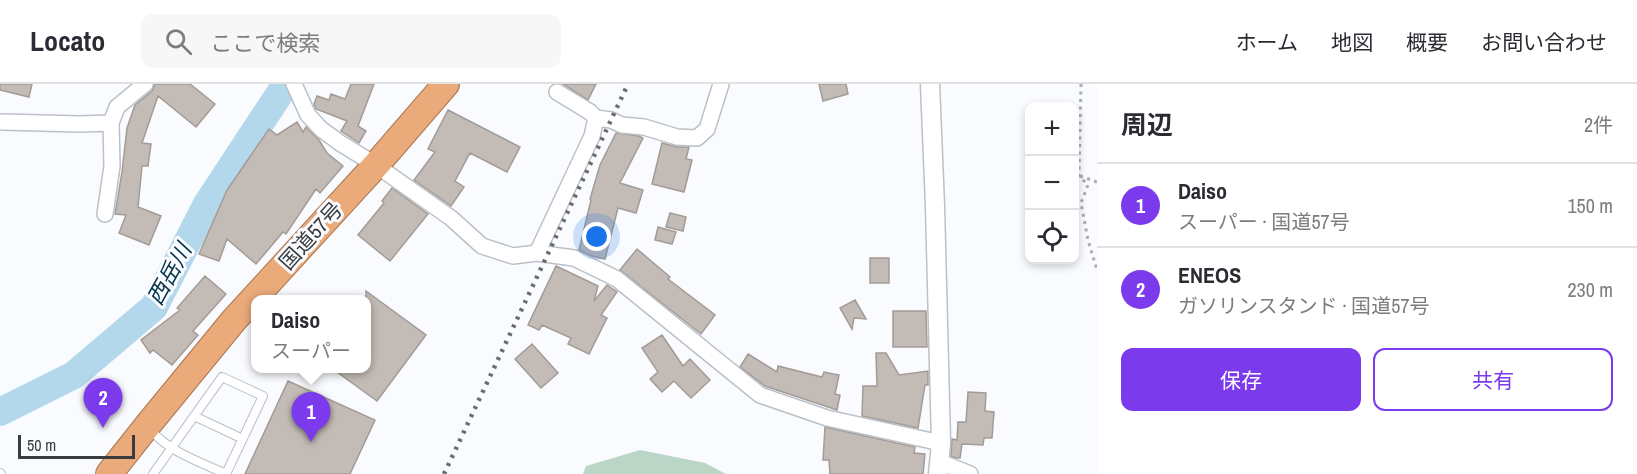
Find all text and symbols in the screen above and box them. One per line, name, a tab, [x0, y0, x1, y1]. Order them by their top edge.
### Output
search box	[141, 14, 561, 68]
text: Locato	[30, 22, 105, 60]
icon: search	[162, 25, 195, 58]
text: ここで検索	[210, 28, 320, 58]
text: ホーム	[1236, 28, 1298, 57]
text: 地図	[1331, 28, 1373, 57]
text: 概要	[1406, 28, 1448, 57]
text: お問い合わせ	[1481, 28, 1607, 57]
map controls	[1025, 102, 1079, 264]
button: +	[1025, 102, 1079, 156]
text: 周辺	[1121, 107, 1173, 142]
text: 2件	[1584, 111, 1613, 138]
button: −	[1025, 156, 1079, 210]
text: Daiso	[1178, 176, 1227, 206]
text: 1	[1136, 192, 1145, 219]
text: 150 m	[1567, 192, 1613, 219]
street label: 国道57号	[272, 195, 349, 276]
text: スーパー · 国道57号	[1178, 208, 1350, 235]
button: locate	[1025, 210, 1079, 264]
your location	[582, 222, 611, 251]
water label: 西岳川	[140, 236, 199, 310]
text: ENEOS	[1178, 260, 1241, 290]
text: 2	[1136, 276, 1145, 303]
text: 230 m	[1567, 276, 1613, 303]
text: ガソリンスタンド · 国道57号	[1178, 292, 1430, 319]
popup	[251, 295, 371, 373]
text: Daiso	[271, 305, 320, 335]
text: スーパー	[271, 337, 351, 364]
button: 保存	[1121, 348, 1361, 411]
button: 共有	[1373, 348, 1613, 411]
pin: 2	[84, 378, 122, 428]
pin: 1	[292, 392, 330, 442]
scale bar	[18, 432, 135, 460]
text: 50 m	[27, 434, 56, 456]

